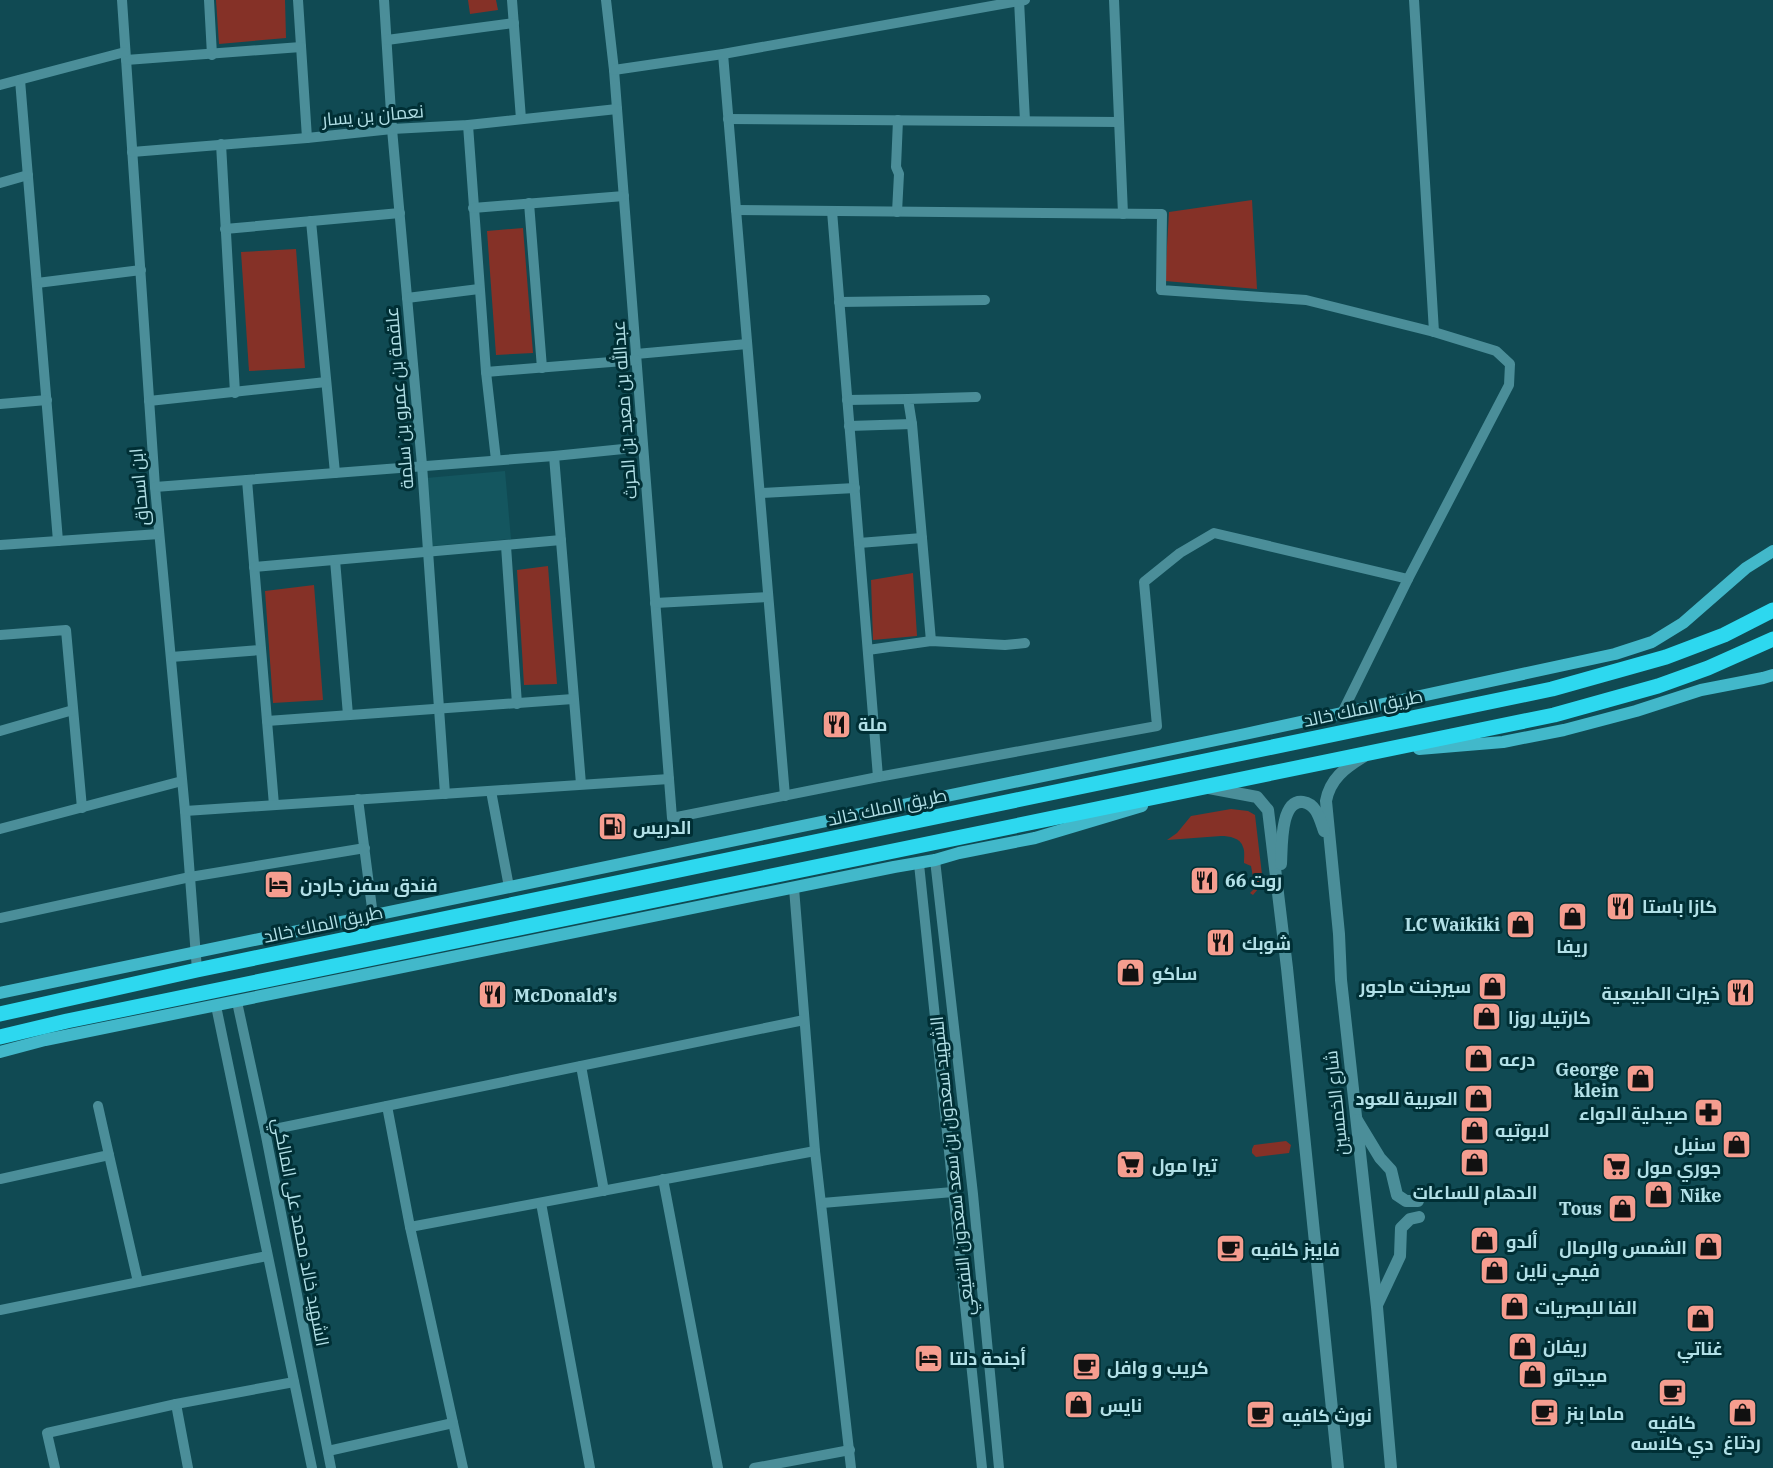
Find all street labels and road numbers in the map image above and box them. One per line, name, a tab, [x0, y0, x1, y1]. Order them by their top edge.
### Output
street label: نعمان بن يسار	[320, 99, 425, 131]
street label: علقمة بن عمرو بن سلمة	[380, 306, 418, 490]
street label: عبدالله بن معبد بن الحرث	[606, 320, 642, 500]
street label: ابن اسحاق	[124, 447, 155, 527]
street label: طريق الملك خالد	[1301, 684, 1425, 733]
street label: طريق الملك خالد	[825, 783, 949, 832]
street label: طريق الملك خالد	[261, 900, 385, 949]
street label: الشهيد سعدون بن سعد سعدون النفيعي	[925, 1015, 982, 1317]
street label: شارع الخمسين	[1319, 1049, 1354, 1157]
street label: الشهيد خالد محمد على المالكي	[265, 1116, 334, 1349]

